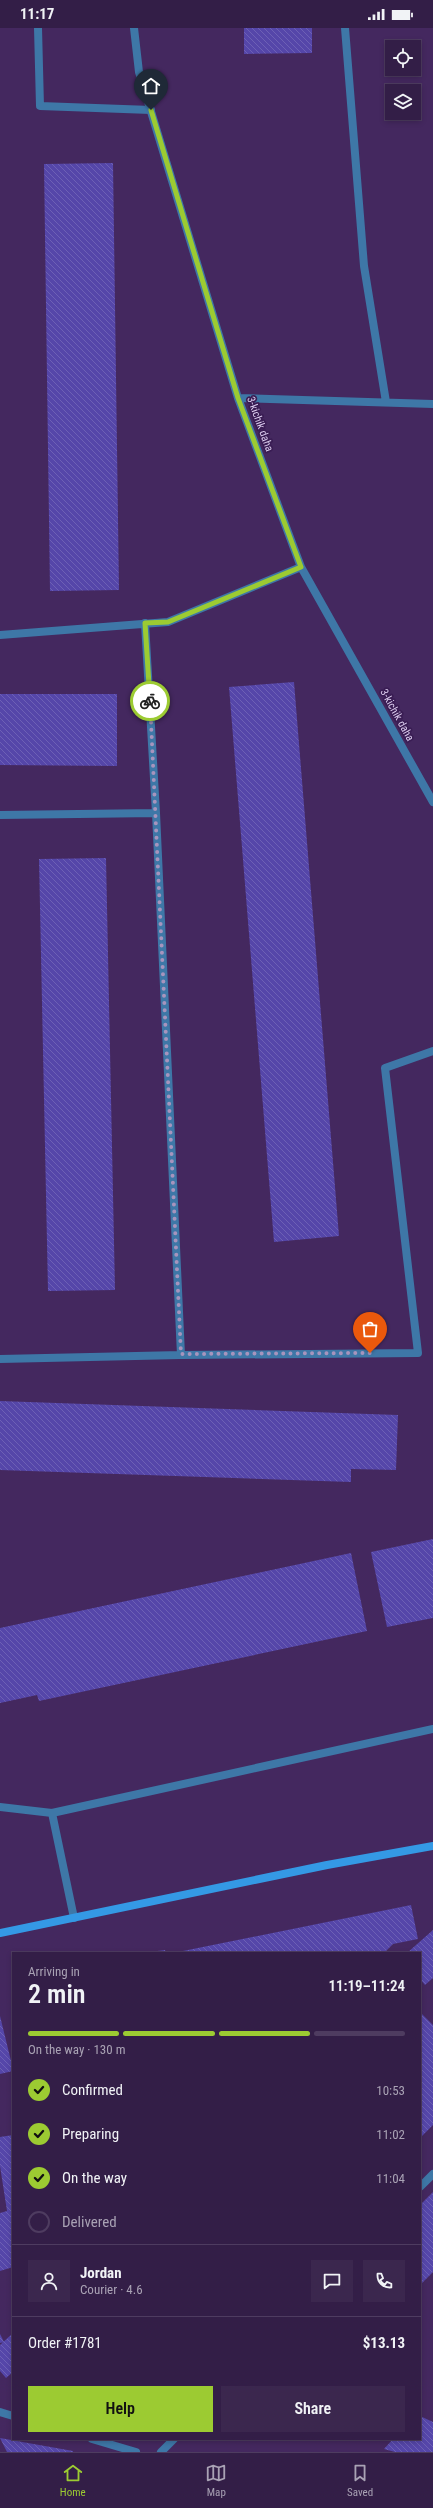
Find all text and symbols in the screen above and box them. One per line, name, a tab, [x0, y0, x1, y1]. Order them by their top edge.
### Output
text: 11:17	[20, 5, 54, 23]
map controls	[385, 40, 421, 120]
button: locate	[385, 40, 421, 76]
pin	[134, 69, 168, 110]
icon: home	[140, 75, 162, 97]
button: layers	[385, 84, 421, 120]
street label: 3-kichik daha	[244, 395, 276, 453]
courier	[130, 681, 170, 721]
street label: 3-kichik daha	[377, 687, 417, 743]
icon: bike	[139, 690, 161, 712]
pin	[353, 1312, 387, 1353]
icon: bag	[359, 1318, 381, 1340]
text: Arriving in	[28, 1964, 80, 1979]
text: 11:19–11:24	[328, 1977, 405, 1995]
text: 2 min	[28, 1979, 86, 2009]
text: On the way · 130 m	[28, 2042, 125, 2057]
icon: check	[28, 2079, 50, 2101]
text: Confirmed	[62, 2081, 123, 2099]
text: 10:53	[376, 2083, 405, 2098]
icon: check	[28, 2123, 50, 2145]
text: Preparing	[62, 2125, 119, 2143]
text: 11:02	[376, 2127, 405, 2142]
icon: check	[28, 2167, 50, 2189]
text: On the way	[62, 2169, 127, 2187]
text: 11:04	[376, 2171, 405, 2186]
text: Delivered	[62, 2213, 117, 2231]
button: person	[28, 2260, 70, 2302]
button: chat	[311, 2260, 353, 2302]
button: phone	[363, 2260, 405, 2302]
text: Jordan	[80, 2264, 122, 2282]
text: Courier · 4.6	[80, 2282, 143, 2297]
text: Order #1781	[28, 2334, 102, 2352]
text: $13.13	[363, 2334, 405, 2352]
button: Help	[28, 2386, 213, 2432]
button: Share	[221, 2386, 405, 2432]
tab: Home	[60, 2462, 86, 2499]
tab: Map	[205, 2462, 227, 2499]
tab: Saved	[347, 2462, 373, 2499]

